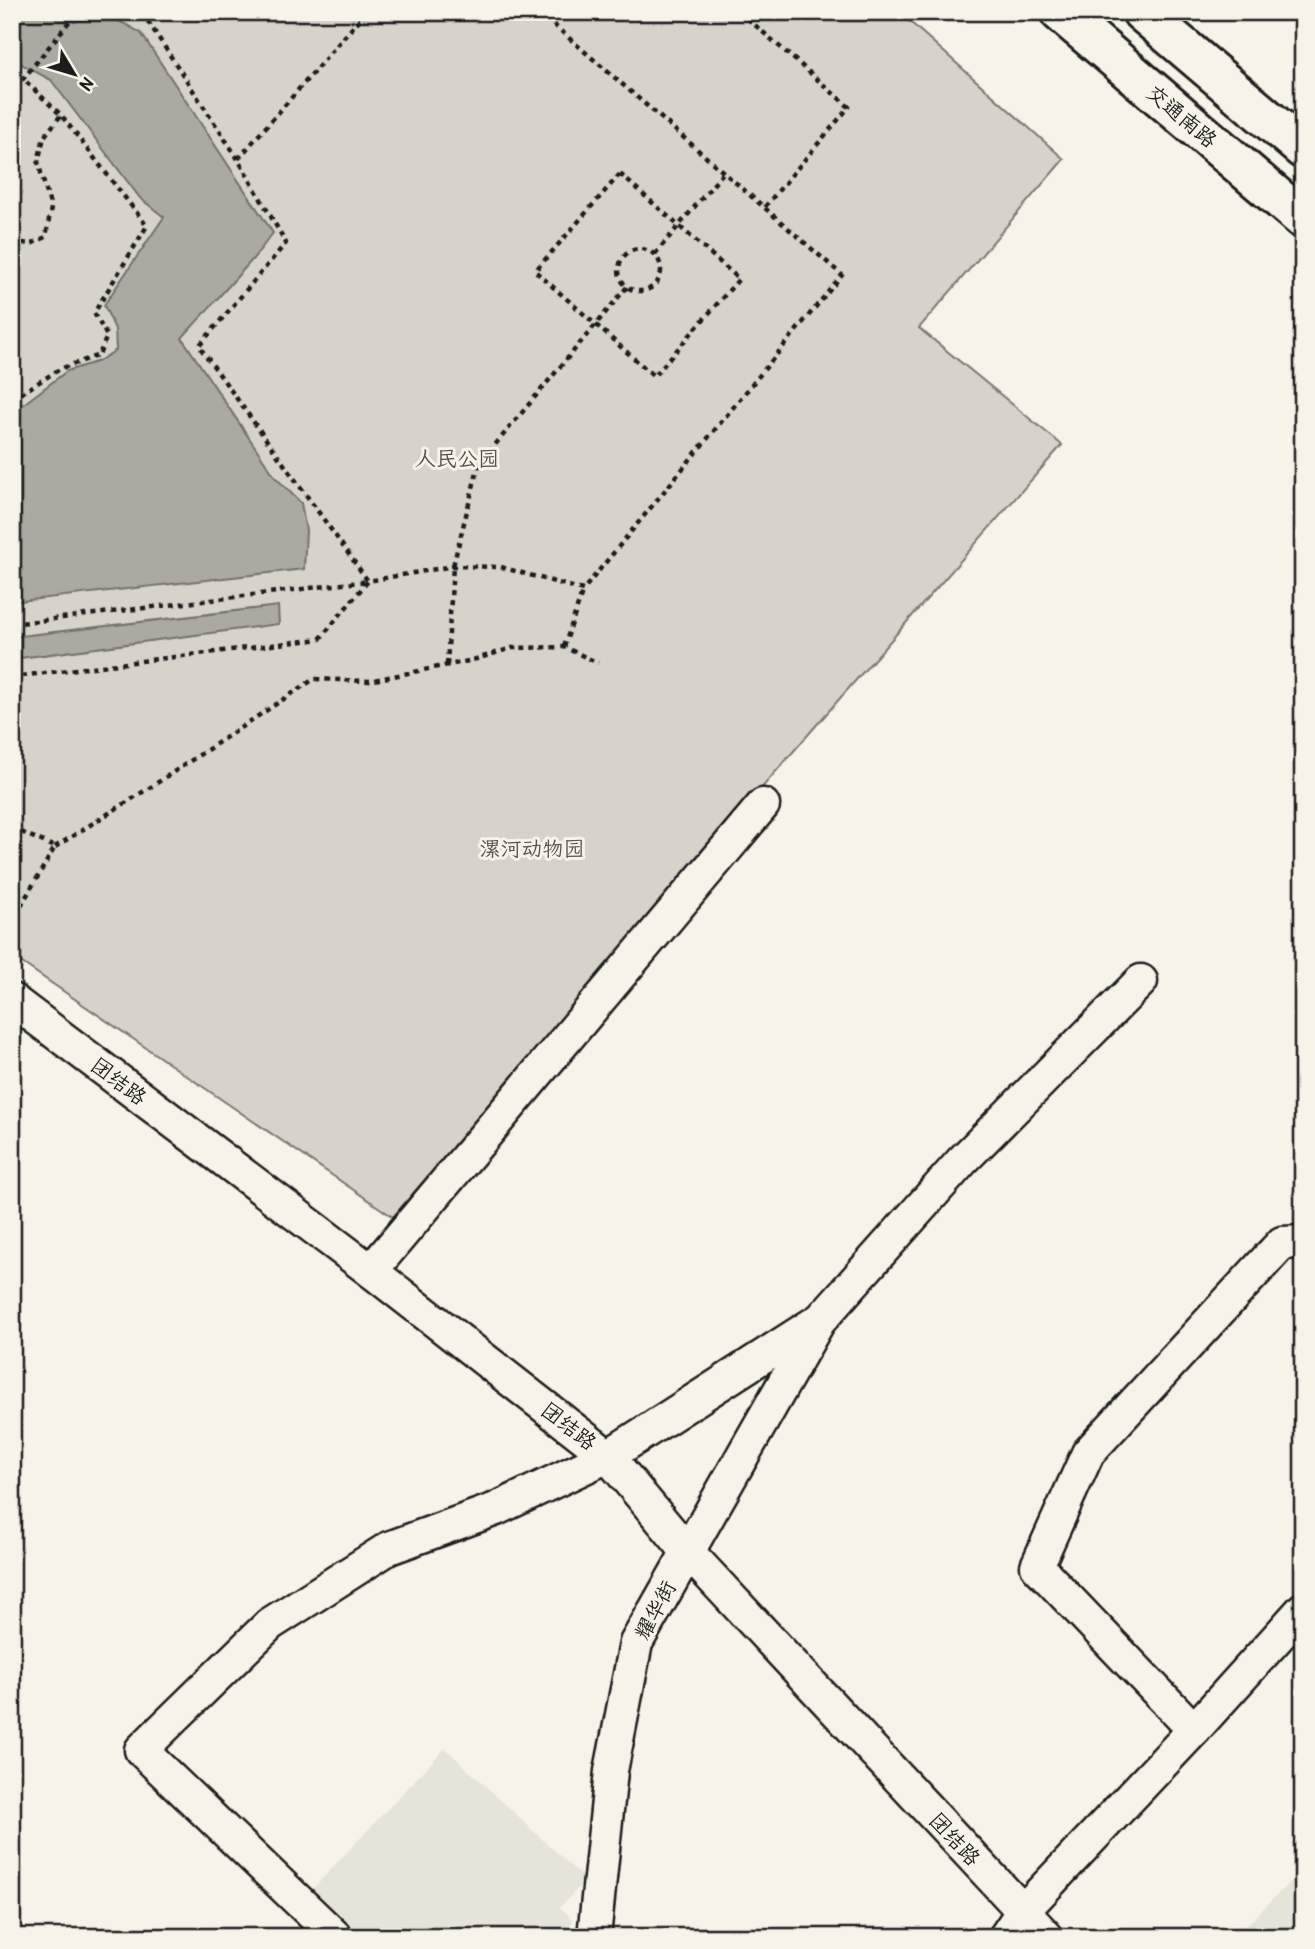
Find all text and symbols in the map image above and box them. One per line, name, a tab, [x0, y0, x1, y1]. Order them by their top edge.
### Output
north arrow	[38, 38, 108, 108]
text: N	[74, 72, 101, 96]
street label: 交通南路	[1141, 78, 1223, 154]
park label: 人民公园	[415, 444, 499, 473]
park label: 漯河动物园	[480, 834, 585, 863]
street label: 团结路	[85, 1050, 153, 1112]
street label: 团结路	[535, 1395, 603, 1457]
street label: 耀华街	[627, 1575, 683, 1645]
street label: 团结路	[923, 1806, 987, 1872]

